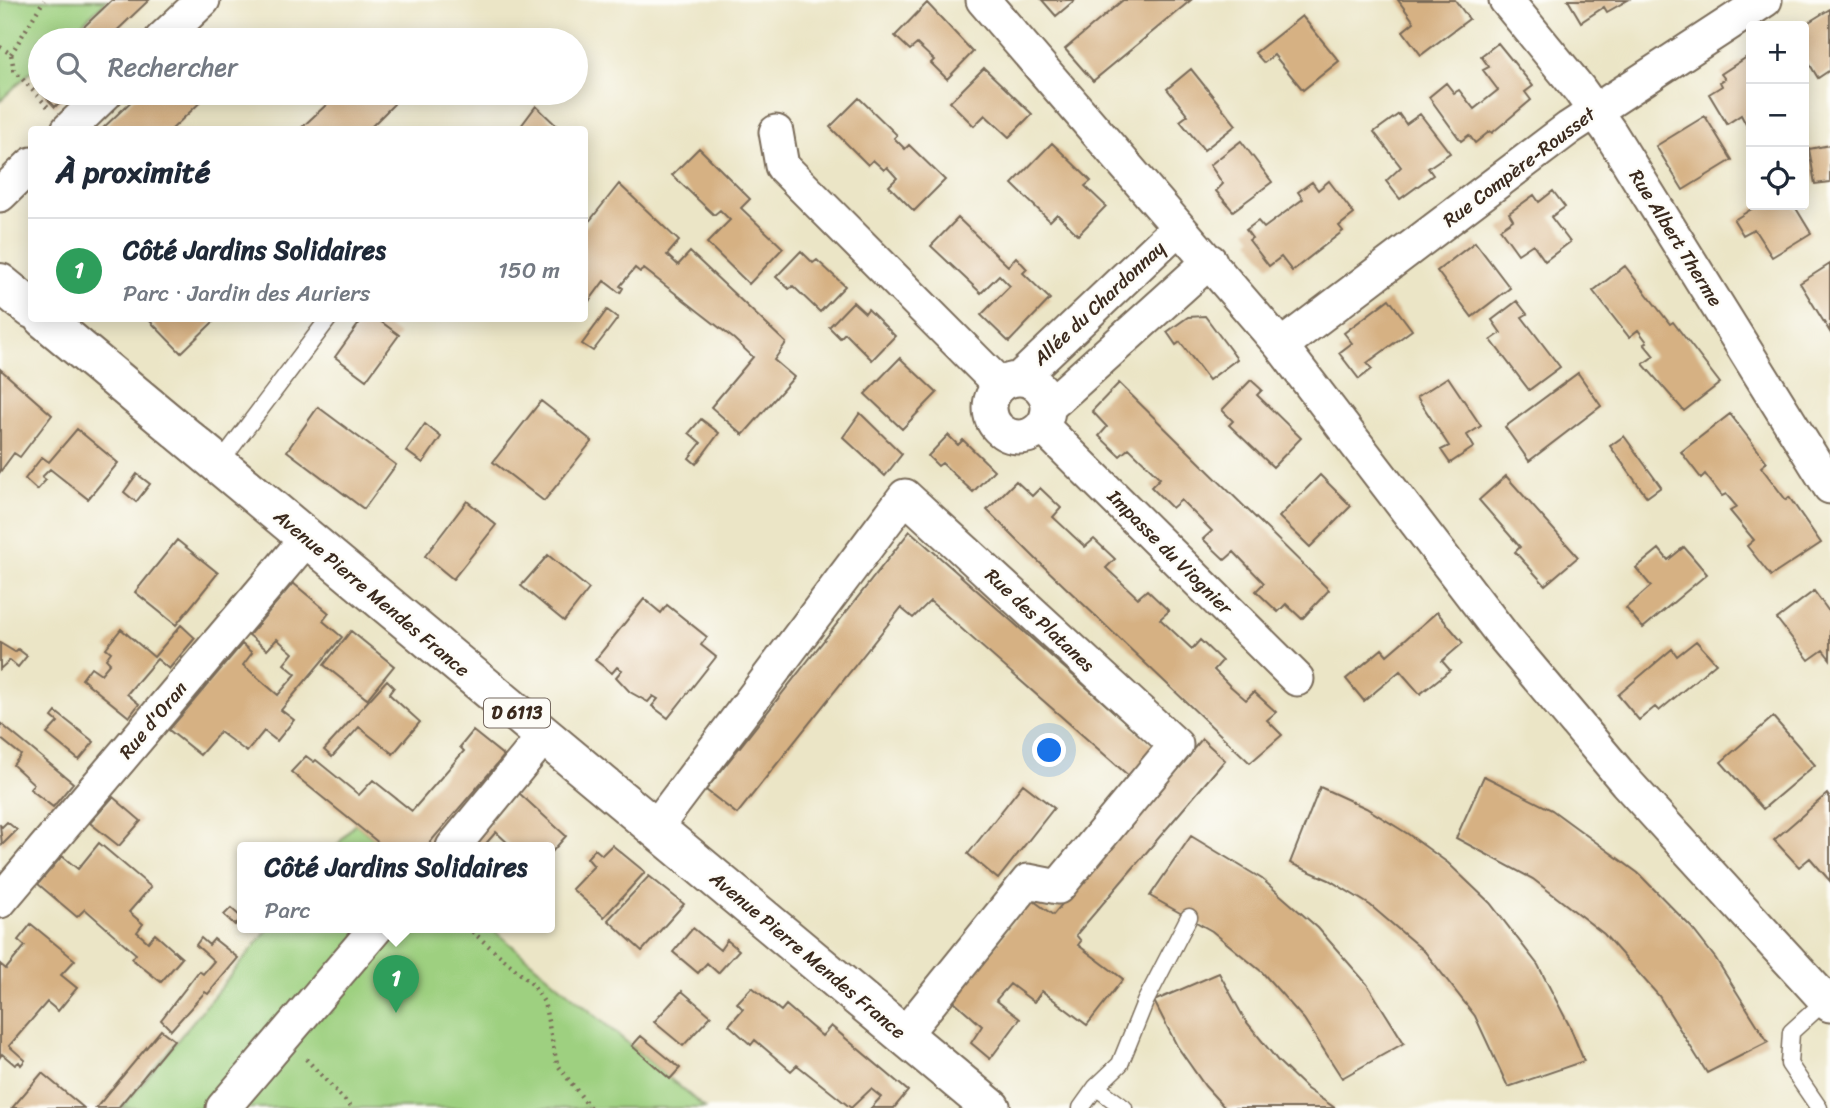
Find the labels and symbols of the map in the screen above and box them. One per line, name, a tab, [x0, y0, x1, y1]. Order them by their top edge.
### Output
street label: Rue Compère-Rousset	[1435, 97, 1604, 236]
street label: Rue Albert Therme	[1620, 163, 1732, 314]
street label: Allée du Chardonnay	[1024, 232, 1173, 374]
street label: Impasse du Viognier	[1099, 481, 1242, 624]
street label: Avenue Pierre Mendes France	[266, 500, 478, 686]
street label: Rue des Platanes	[977, 560, 1103, 680]
street label: Rue d'Oran	[110, 674, 196, 766]
road number: D 6113	[484, 698, 550, 728]
your location	[1032, 733, 1066, 767]
street label: Avenue Pierre Mendes France	[702, 862, 914, 1048]
pin: 1	[373, 955, 419, 1013]

